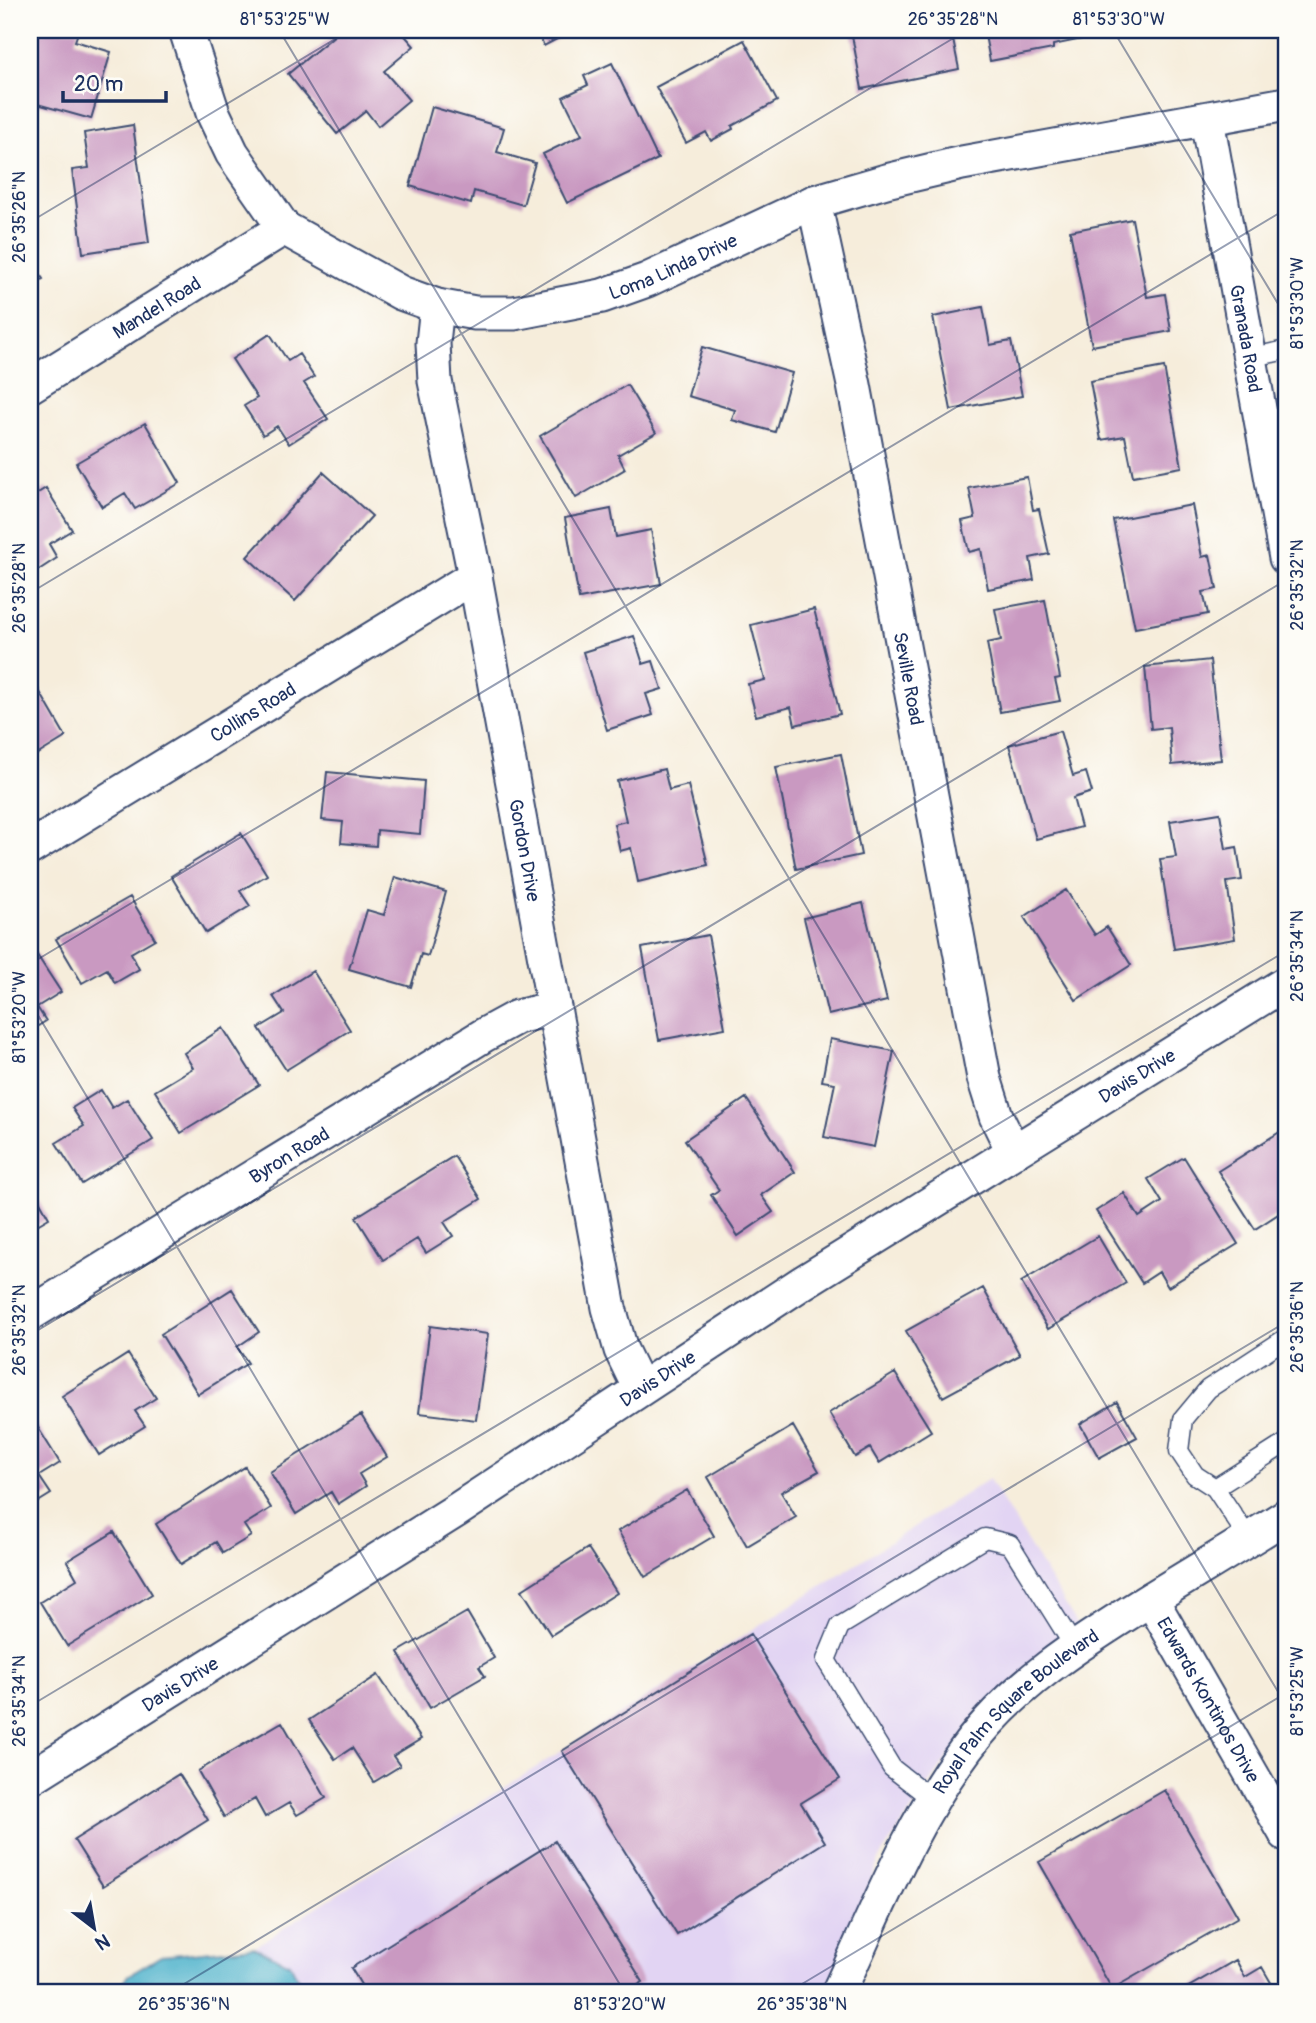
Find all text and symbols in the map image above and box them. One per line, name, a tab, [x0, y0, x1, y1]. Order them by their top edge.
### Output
text: 81°53'25"W	[240, 8, 330, 31]
text: 26°35'28"N	[908, 8, 998, 31]
text: 81°53'30"W	[1073, 8, 1165, 31]
scale bar	[63, 60, 166, 104]
text: 20 m	[74, 71, 123, 98]
text: 26°35'26"N	[8, 171, 31, 263]
street label: Loma Linda Drive	[606, 228, 742, 306]
text: 81°53'30"W	[1286, 257, 1309, 349]
street label: Mandel Road	[108, 272, 206, 345]
street label: Granada Road	[1224, 283, 1267, 394]
text: 26°35'32"N	[1286, 539, 1309, 631]
text: 26°35'28"N	[8, 543, 31, 633]
street label: Seville Road	[888, 630, 929, 727]
street label: Collins Road	[206, 677, 301, 748]
street label: Gordon Drive	[503, 797, 545, 904]
text: 26°35'34"N	[1286, 910, 1309, 1002]
text: 81°53'20"W	[8, 971, 31, 1063]
street label: Davis Drive	[1094, 1043, 1181, 1109]
street label: Byron Road	[245, 1122, 334, 1189]
text: 26°35'36"N	[1286, 1281, 1309, 1373]
text: 26°35'32"N	[8, 1284, 31, 1376]
street label: Davis Drive	[615, 1345, 701, 1413]
street label: Edwards Kontinos Drive	[1151, 1613, 1265, 1788]
street label: Royal Palm Square Boulevard	[928, 1624, 1104, 1799]
text: 81°53'25"W	[1286, 1646, 1309, 1736]
street label: Davis Drive	[138, 1651, 224, 1718]
text: 26°35'34"N	[8, 1655, 31, 1747]
north arrow	[60, 1894, 130, 1964]
text: N	[90, 1928, 114, 1955]
text: 26°35'36"N	[138, 1993, 230, 2016]
text: 81°53'20"W	[574, 1993, 666, 2016]
text: 26°35'38"N	[757, 1993, 847, 2016]

